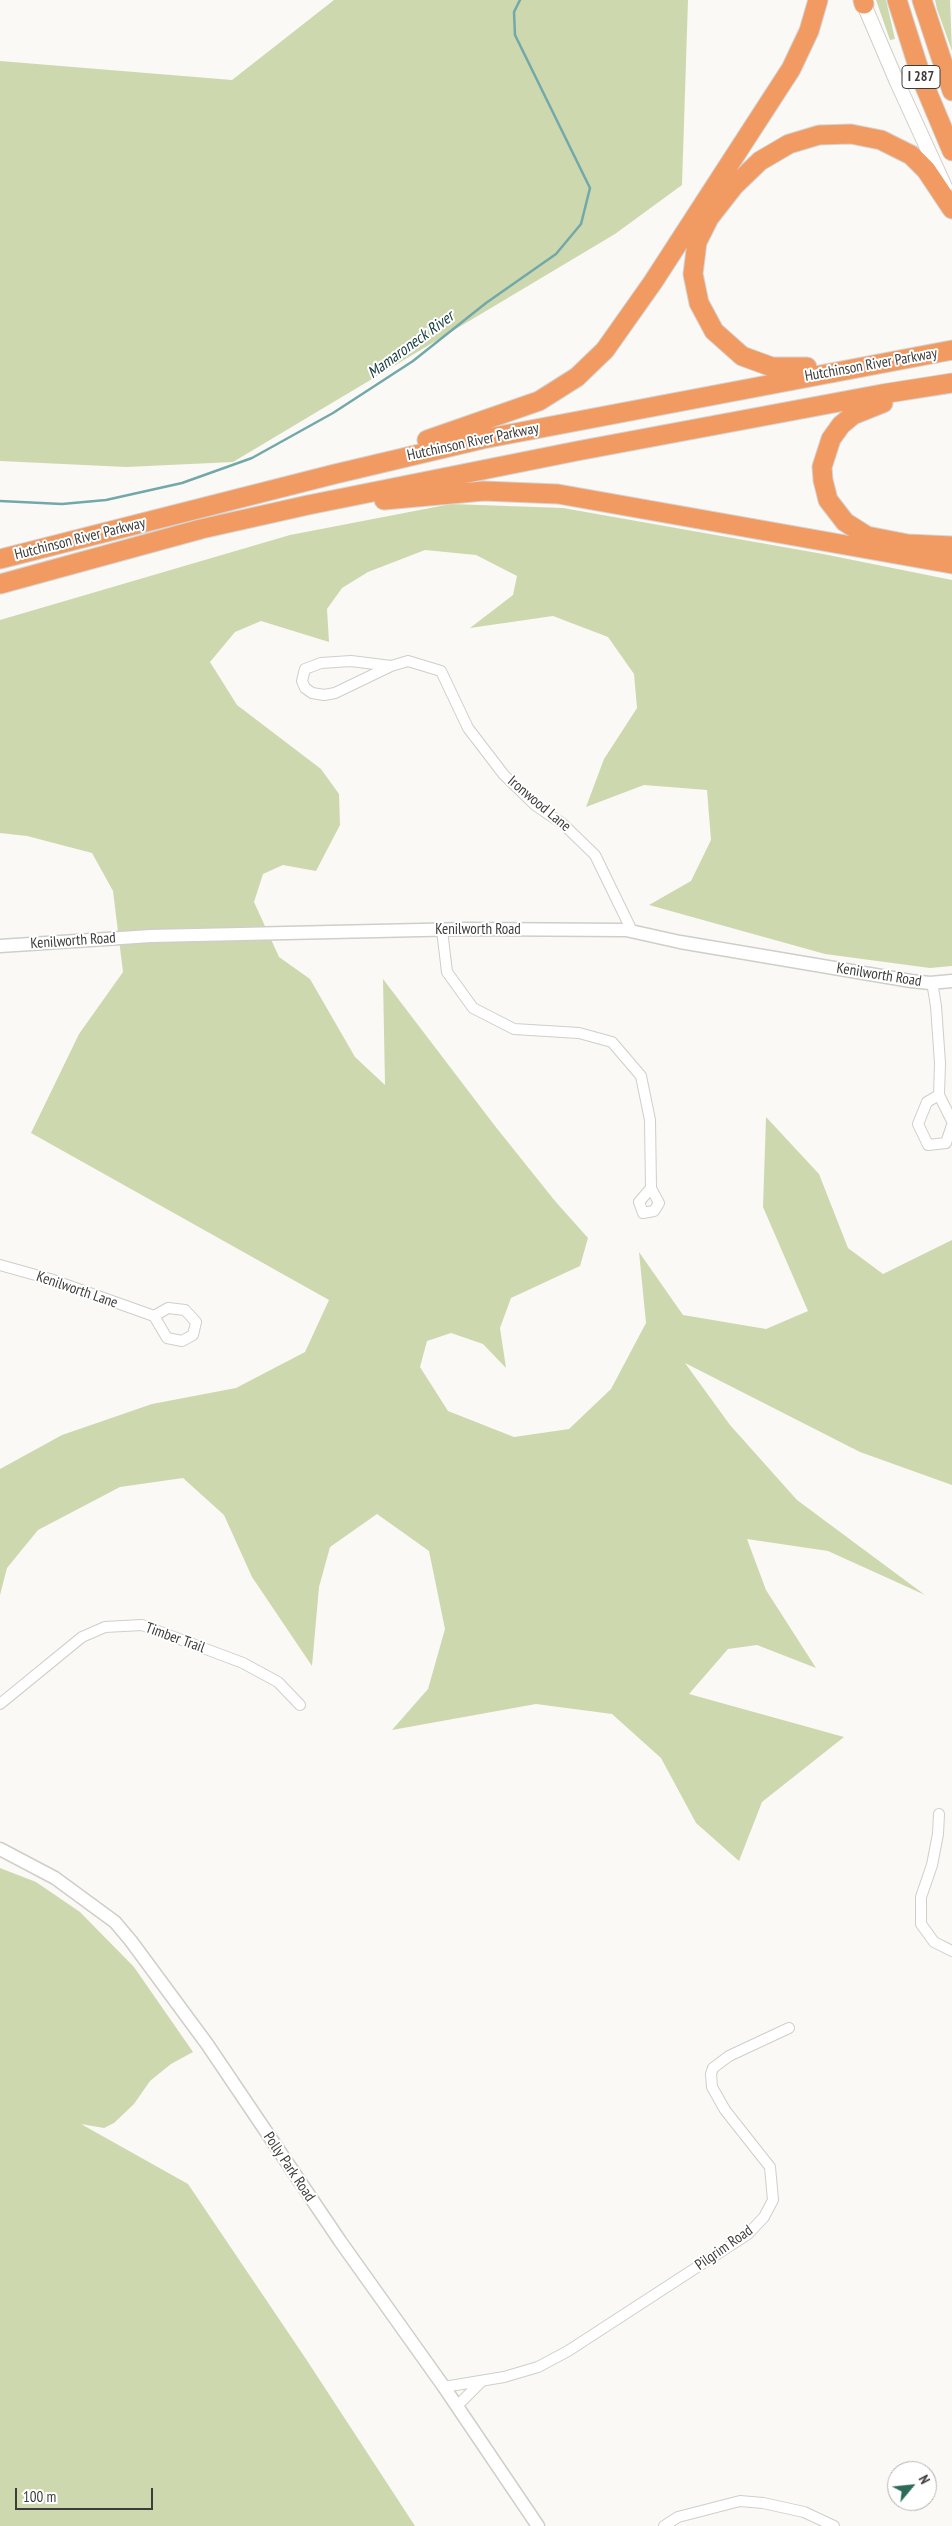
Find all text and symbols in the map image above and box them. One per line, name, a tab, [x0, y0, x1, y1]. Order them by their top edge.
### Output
road number: I 287	[902, 66, 940, 88]
water label: Mamaroneck River	[364, 307, 458, 383]
street label: Hutchinson River Parkway	[803, 344, 939, 386]
street label: Hutchinson River Parkway	[406, 419, 540, 465]
street label: Hutchinson River Parkway	[13, 514, 147, 564]
street label: Ironwood Lane	[504, 772, 574, 836]
street label: Kenilworth Road	[435, 921, 521, 939]
street label: Kenilworth Road	[30, 929, 116, 953]
street label: Kenilworth Road	[835, 959, 923, 991]
street label: Kenilworth Lane	[34, 1268, 120, 1312]
street label: Timber Trail	[143, 1619, 207, 1657]
street label: Polly Park Road	[259, 2129, 319, 2205]
street label: Pilgrim Road	[692, 2222, 756, 2274]
north arrow	[887, 2461, 937, 2511]
text: N	[915, 2472, 934, 2487]
scale bar	[18, 2478, 155, 2510]
text: 100 m	[23, 2487, 56, 2506]

